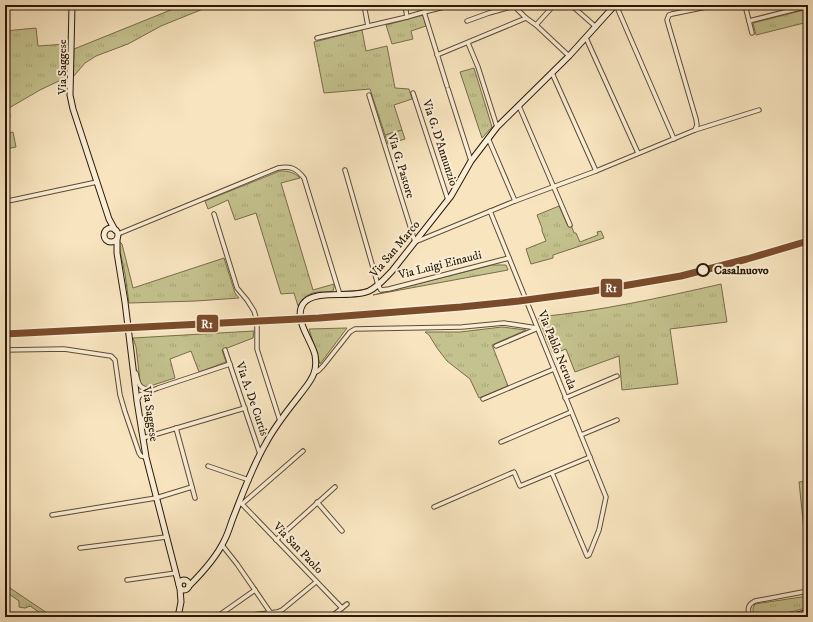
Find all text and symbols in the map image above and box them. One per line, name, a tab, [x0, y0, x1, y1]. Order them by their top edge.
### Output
street label: Via Saggese	[55, 39, 70, 96]
street label: Via G. D'Annunzio	[419, 97, 461, 188]
street label: Via G. Pastore	[384, 131, 418, 200]
street label: Via San Marco	[366, 217, 423, 281]
street label: Via Luigi Einaudi	[396, 247, 483, 283]
marker: Casalnuovo	[696, 263, 710, 277]
place label: Casalnuovo	[714, 263, 769, 278]
line badge: R1	[600, 278, 623, 298]
text: R1	[605, 282, 617, 296]
street label: Via Pablo Neruda	[534, 307, 580, 392]
line badge: R1	[196, 314, 219, 333]
text: R1	[201, 318, 213, 332]
street label: Via A. De Curtis	[232, 359, 272, 438]
street label: Via Saggese	[139, 385, 161, 442]
street label: Via San Paolo	[269, 518, 326, 577]

